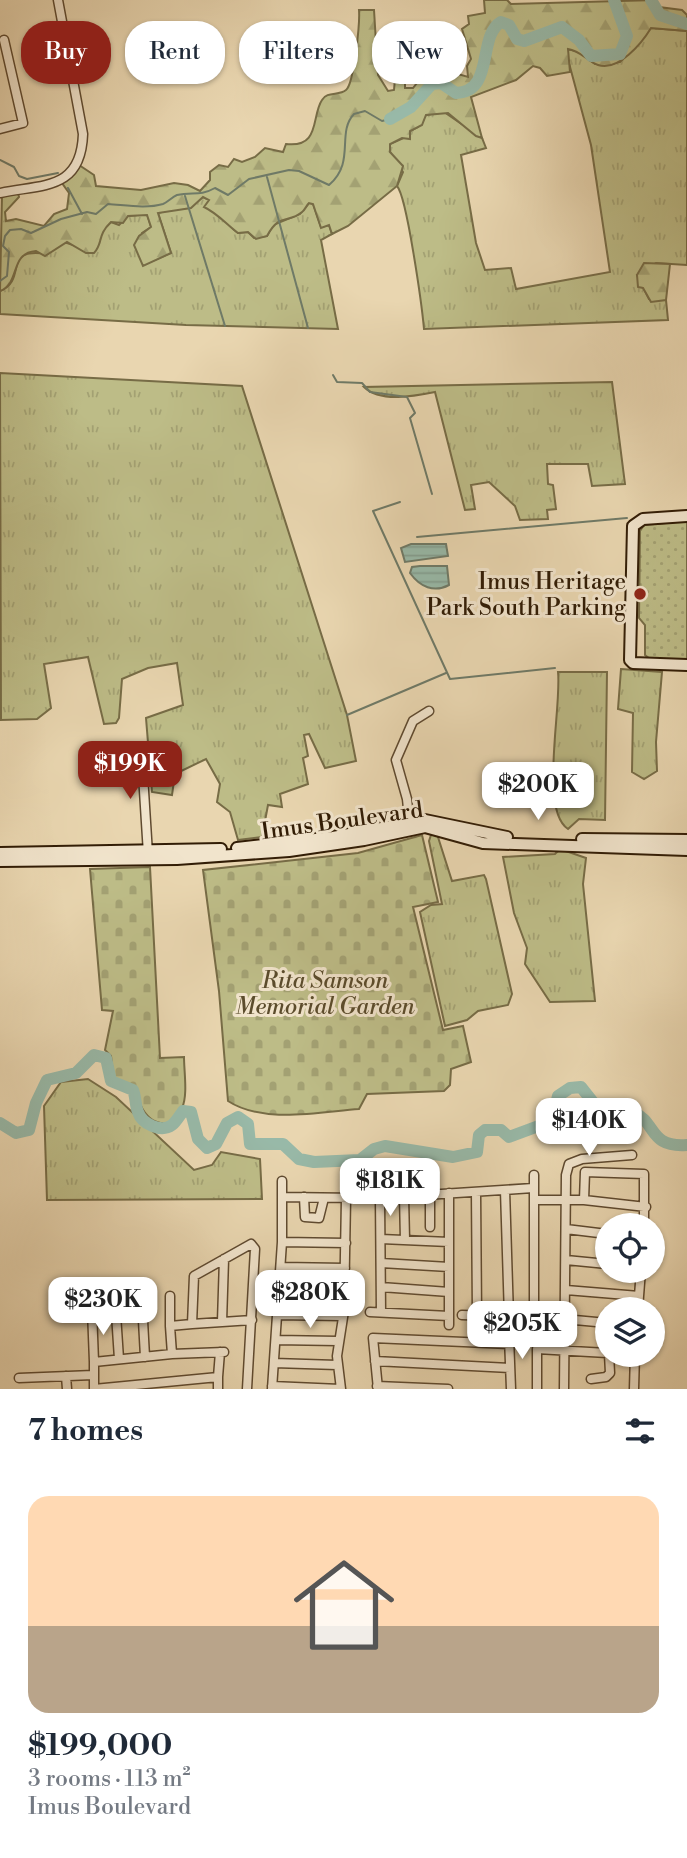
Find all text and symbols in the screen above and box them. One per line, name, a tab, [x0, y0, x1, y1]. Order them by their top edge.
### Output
chip: Buy	[21, 21, 111, 84]
chip: Rent	[125, 21, 225, 84]
chip: Filters	[239, 21, 358, 84]
chip: New	[372, 21, 467, 84]
place label: Imus Heritage Park South Parking	[426, 568, 626, 622]
marker: Imus Heritage Park South Parking	[632, 586, 648, 602]
pin: $199K	[81, 742, 179, 801]
text: $199K	[94, 750, 166, 778]
pin: $200K	[489, 762, 587, 822]
text: $200K	[498, 771, 578, 799]
street label: Imus Boulevard	[259, 796, 425, 846]
park label: Rita Samson Memorial Garden	[235, 967, 416, 1021]
pin: $140K	[540, 1098, 638, 1158]
text: $140K	[552, 1107, 626, 1135]
pin: $181K	[341, 1158, 439, 1218]
text: $181K	[356, 1167, 424, 1195]
map controls	[595, 1213, 665, 1367]
button: locate	[595, 1213, 665, 1283]
pin: $280K	[261, 1270, 359, 1330]
pin: $230K	[54, 1278, 152, 1337]
text: $280K	[271, 1279, 349, 1307]
text: $230K	[64, 1286, 142, 1314]
button: layers	[595, 1297, 665, 1367]
pin: $205K	[473, 1302, 571, 1361]
text: $205K	[483, 1310, 561, 1338]
text: 7 homes	[28, 1412, 143, 1450]
icon: filters	[621, 1412, 659, 1450]
icon: home	[281, 1542, 407, 1668]
text: $199,000	[28, 1727, 172, 1765]
text: 3 rooms · 113 m²	[28, 1765, 191, 1793]
text: Imus Boulevard	[28, 1793, 191, 1821]

